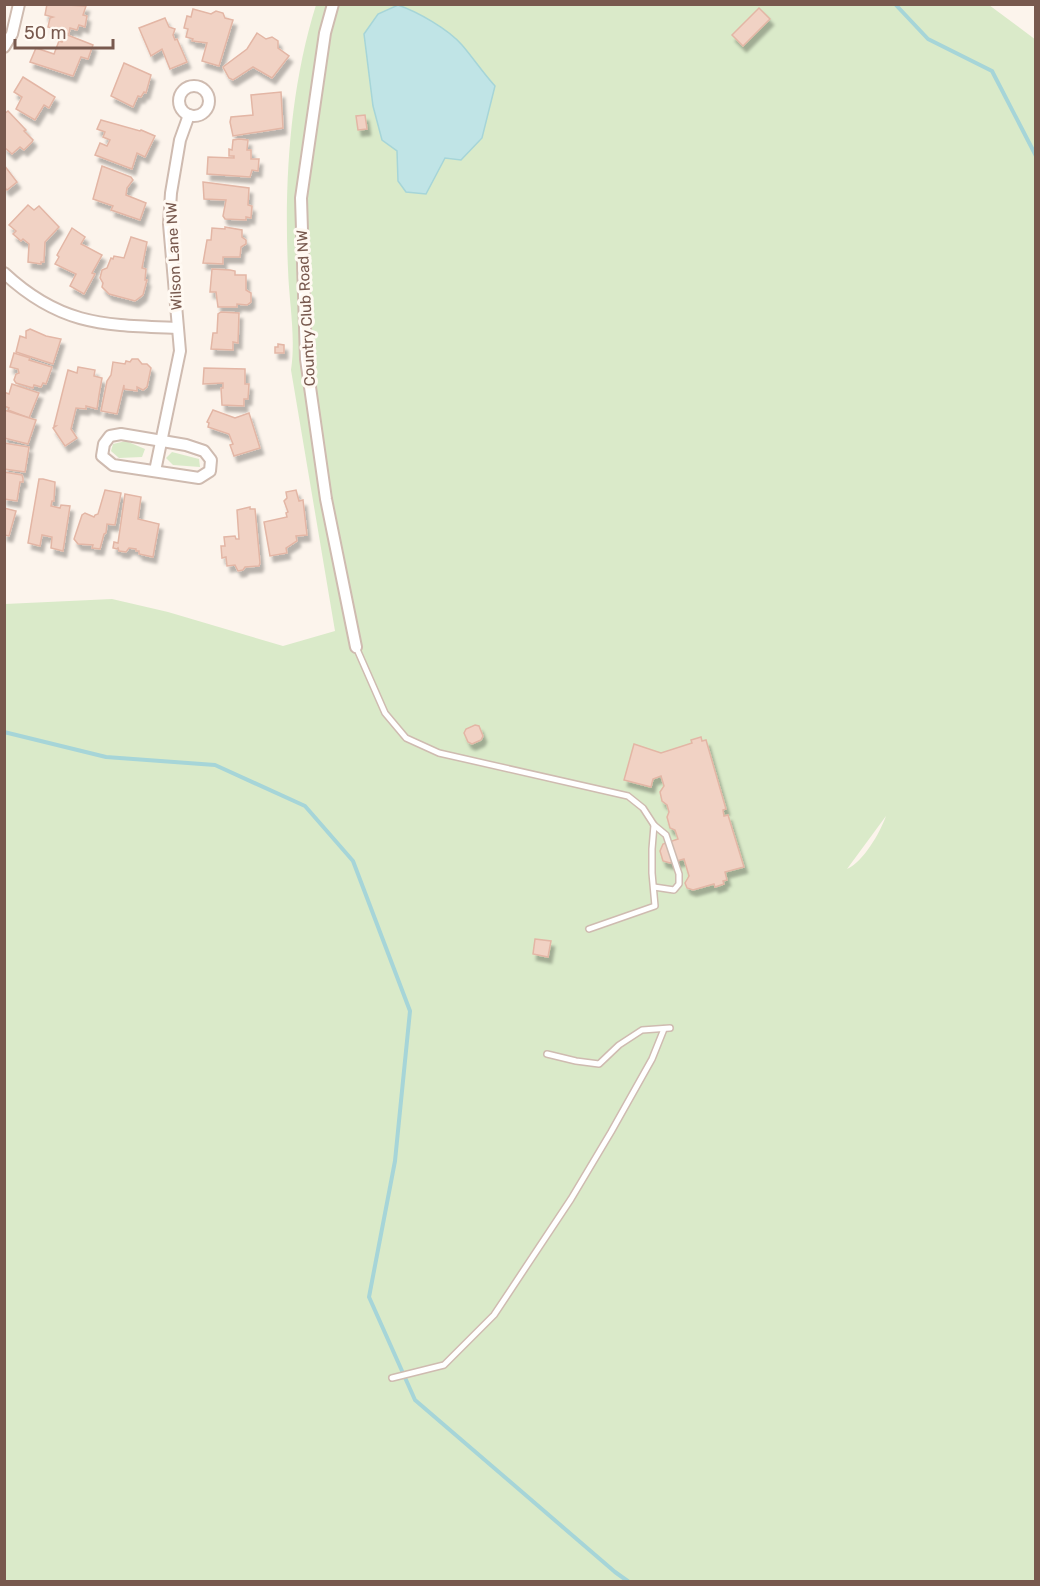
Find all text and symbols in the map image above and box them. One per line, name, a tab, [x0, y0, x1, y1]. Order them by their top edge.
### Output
scale bar	[15, 12, 112, 50]
text: 50 m	[24, 22, 67, 44]
street label: Wilson Lane NW	[162, 201, 186, 311]
street label: Country Club Road NW	[293, 229, 319, 387]

